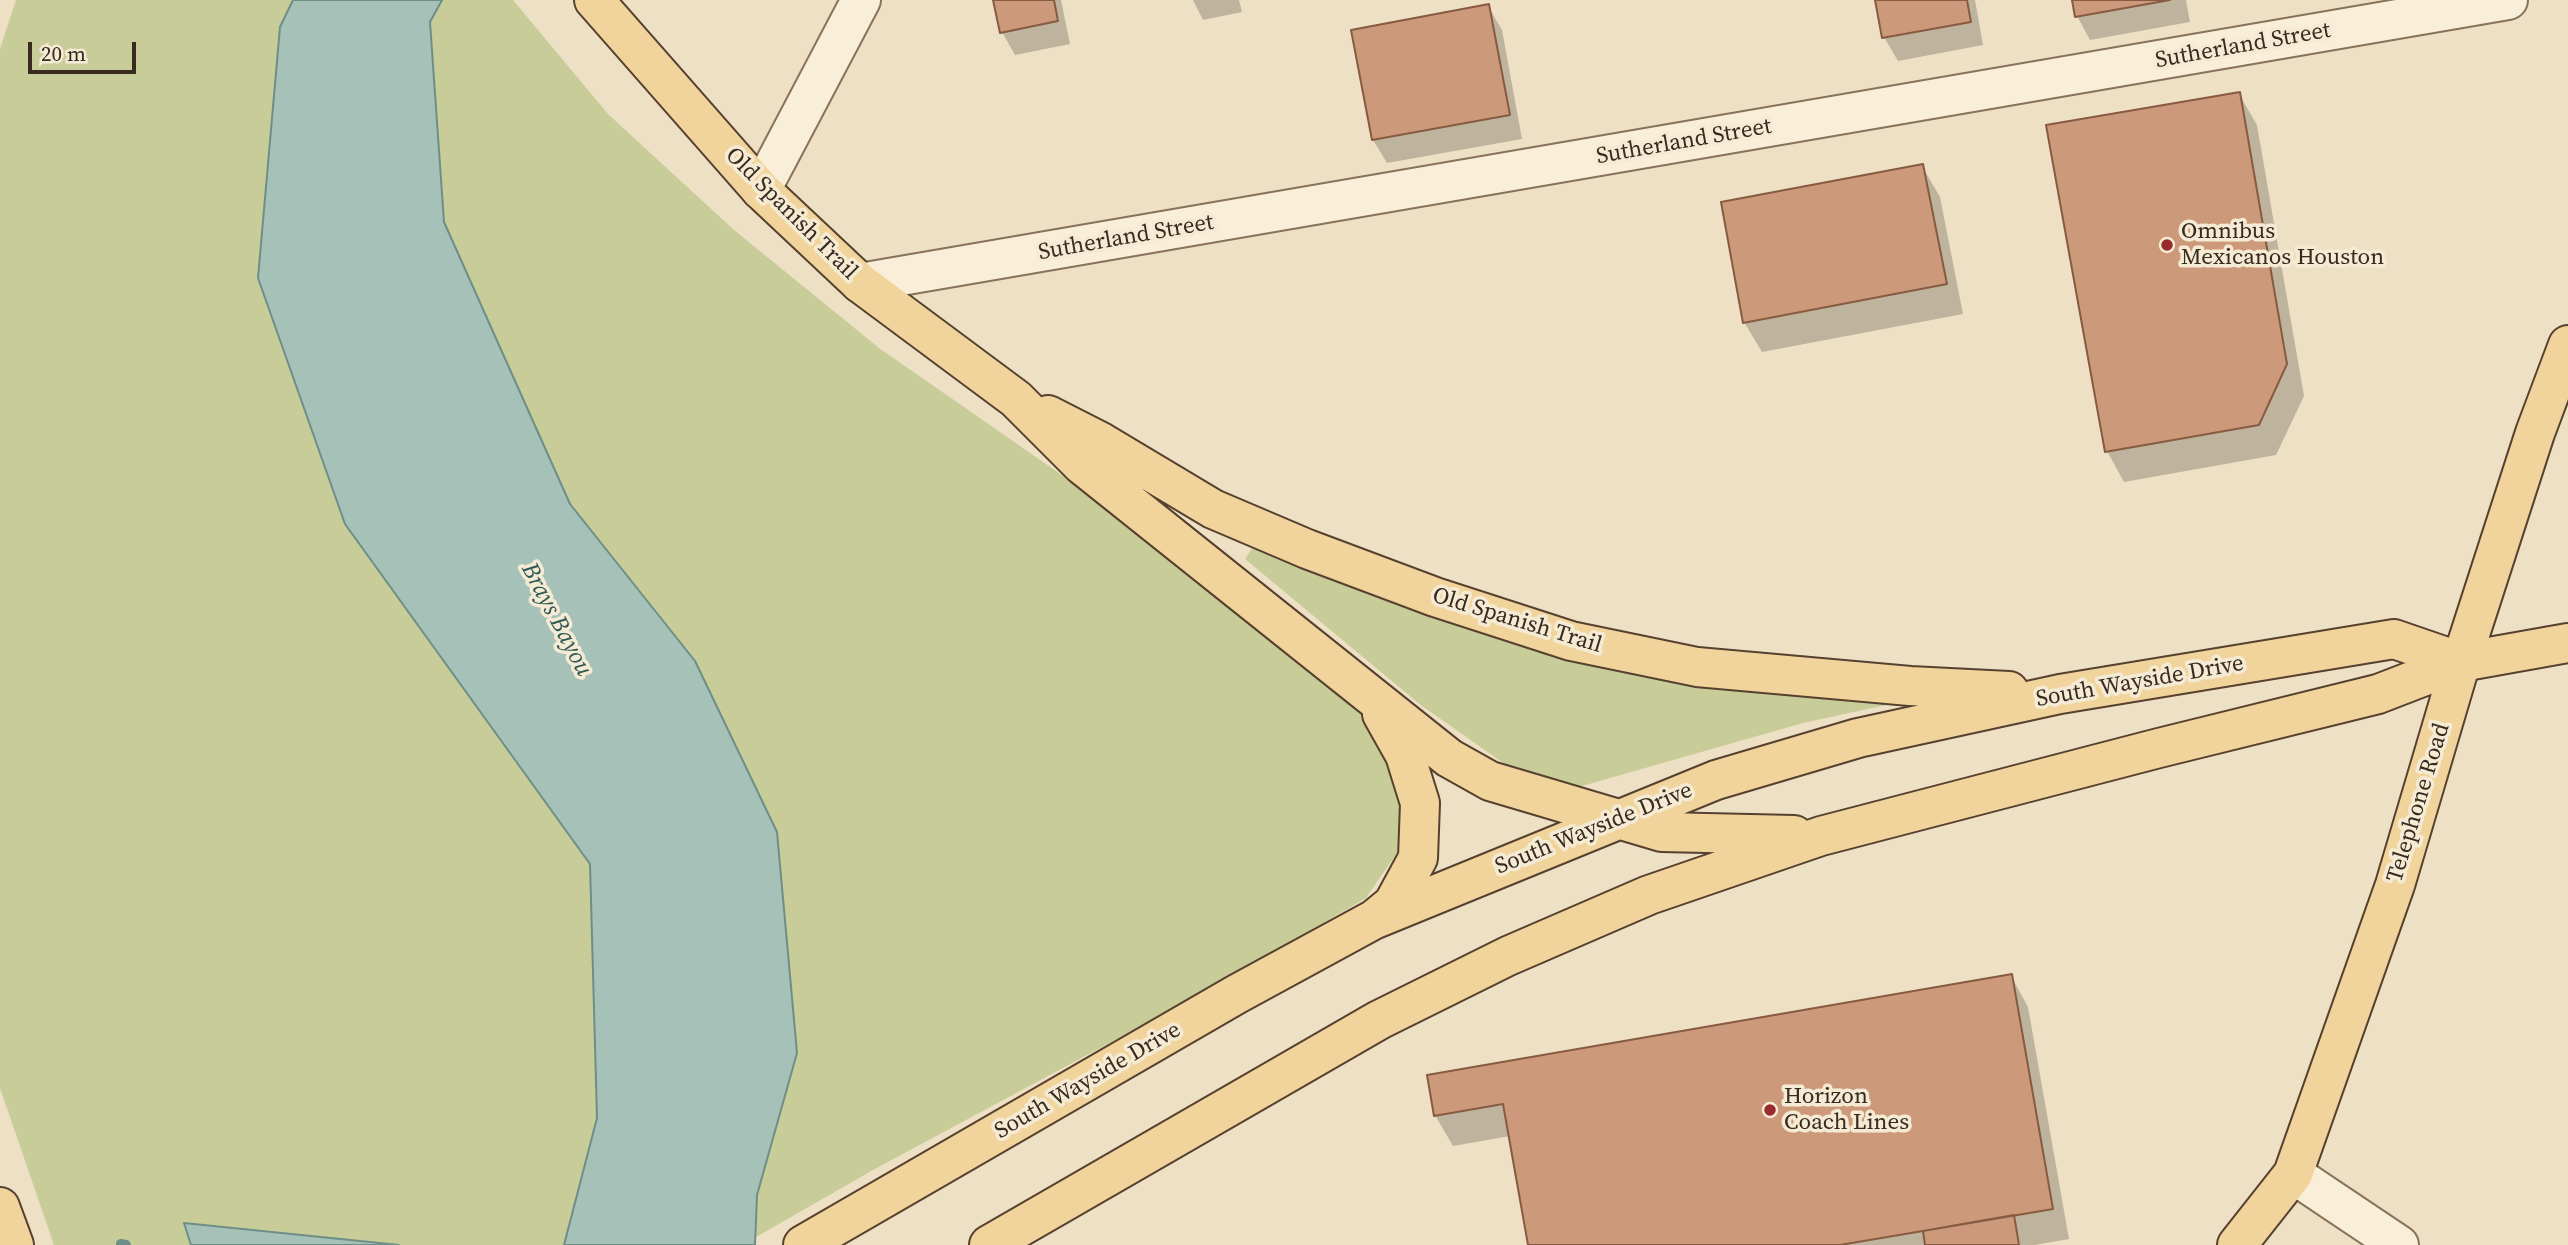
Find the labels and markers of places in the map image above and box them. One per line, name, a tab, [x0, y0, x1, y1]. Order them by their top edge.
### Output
place label: Omnibus Mexicanos Houston	[2181, 218, 2384, 272]
marker: Omnibus Mexicanos Houston	[2159, 237, 2175, 253]
place label: Horizon Coach Lines	[1784, 1083, 1909, 1137]
marker: Horizon Coach Lines	[1762, 1102, 1778, 1118]

